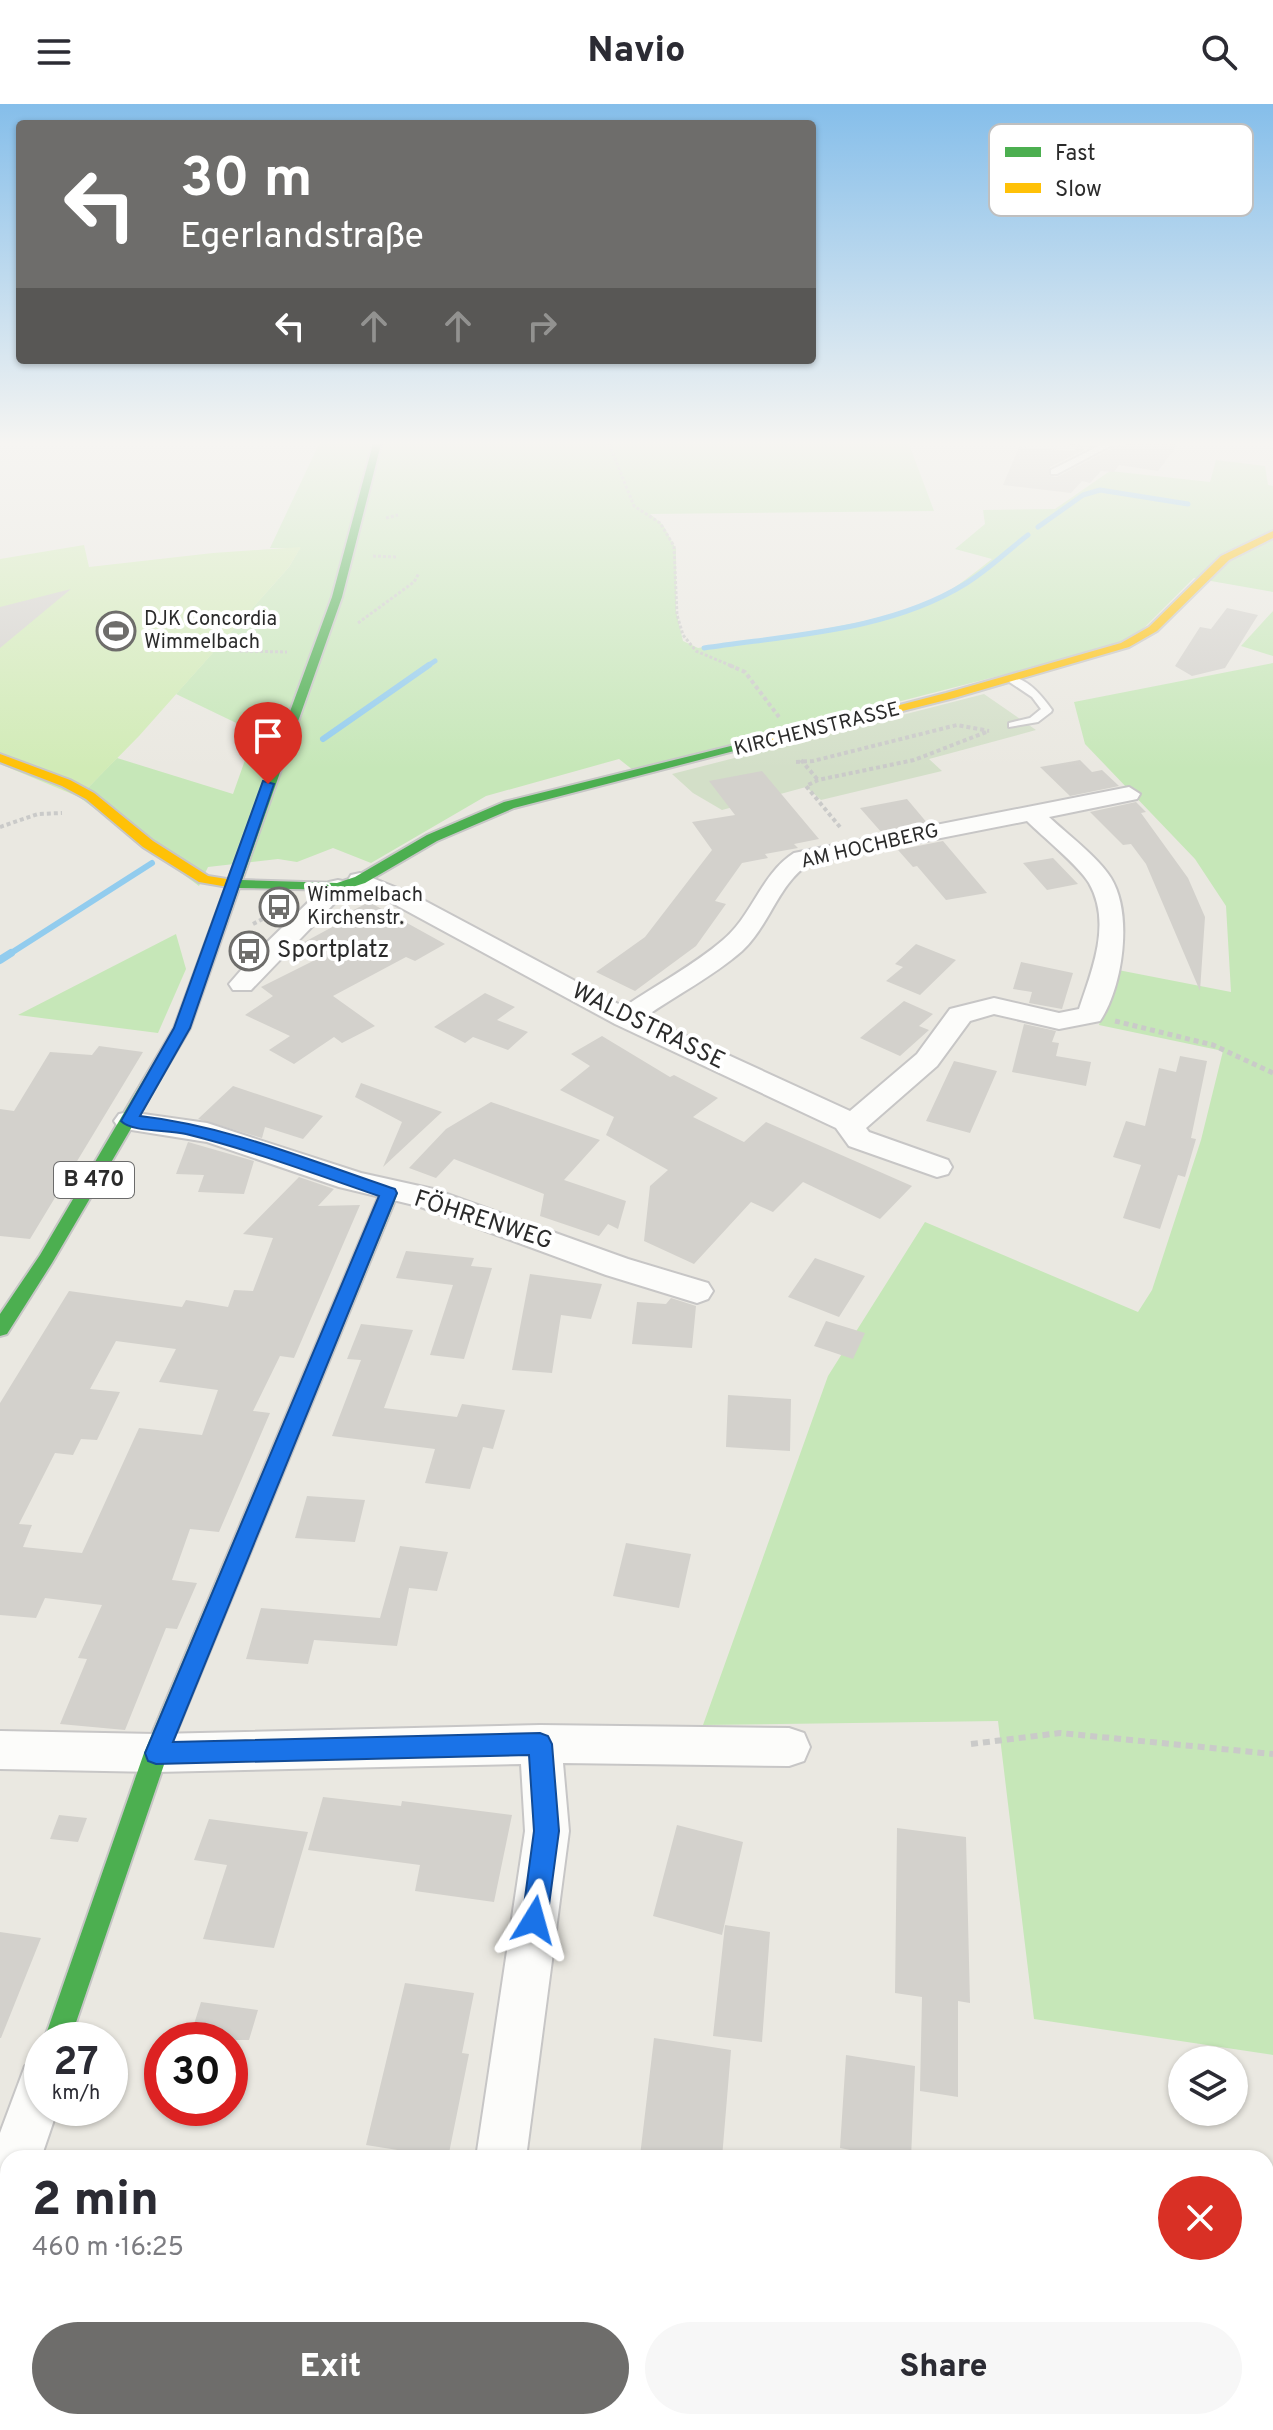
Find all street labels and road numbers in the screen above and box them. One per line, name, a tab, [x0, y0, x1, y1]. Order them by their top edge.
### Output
street label: KIRCHENSTRASSE	[732, 697, 902, 763]
street label: AM HOCHBERG	[798, 818, 942, 876]
street label: WALDSTRASSE	[566, 977, 730, 1077]
road number: B 470	[54, 1162, 134, 1198]
street label: FÖHRENWEG	[410, 1183, 557, 1258]

